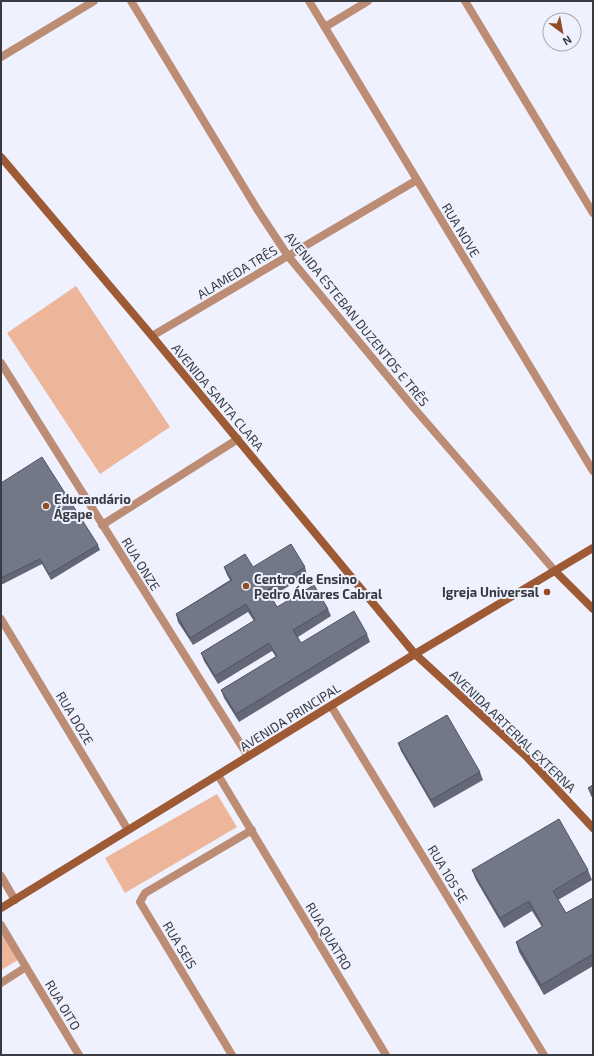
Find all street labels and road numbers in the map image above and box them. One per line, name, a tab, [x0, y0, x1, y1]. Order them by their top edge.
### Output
street label: RUA NOVE	[439, 200, 483, 260]
street label: AVENIDA ESTEBAN DUZENTOS E TRÊS	[282, 229, 432, 409]
street label: ALAMEDA TRÊS	[194, 242, 280, 302]
street label: AVENIDA SANTA CLARA	[168, 340, 268, 454]
street label: RUA ONZE	[118, 534, 164, 594]
street label: AVENIDA ARTERIAL EXTERNA	[447, 666, 579, 796]
street label: AVENIDA PRINCIPAL	[237, 679, 344, 754]
street label: RUA DOZE	[53, 689, 97, 747]
street label: RUA 105 SE	[424, 842, 472, 906]
street label: RUA QUATRO	[303, 899, 355, 973]
street label: RUA SEIS	[160, 918, 200, 972]
street label: RUA OITO	[42, 977, 84, 1033]

